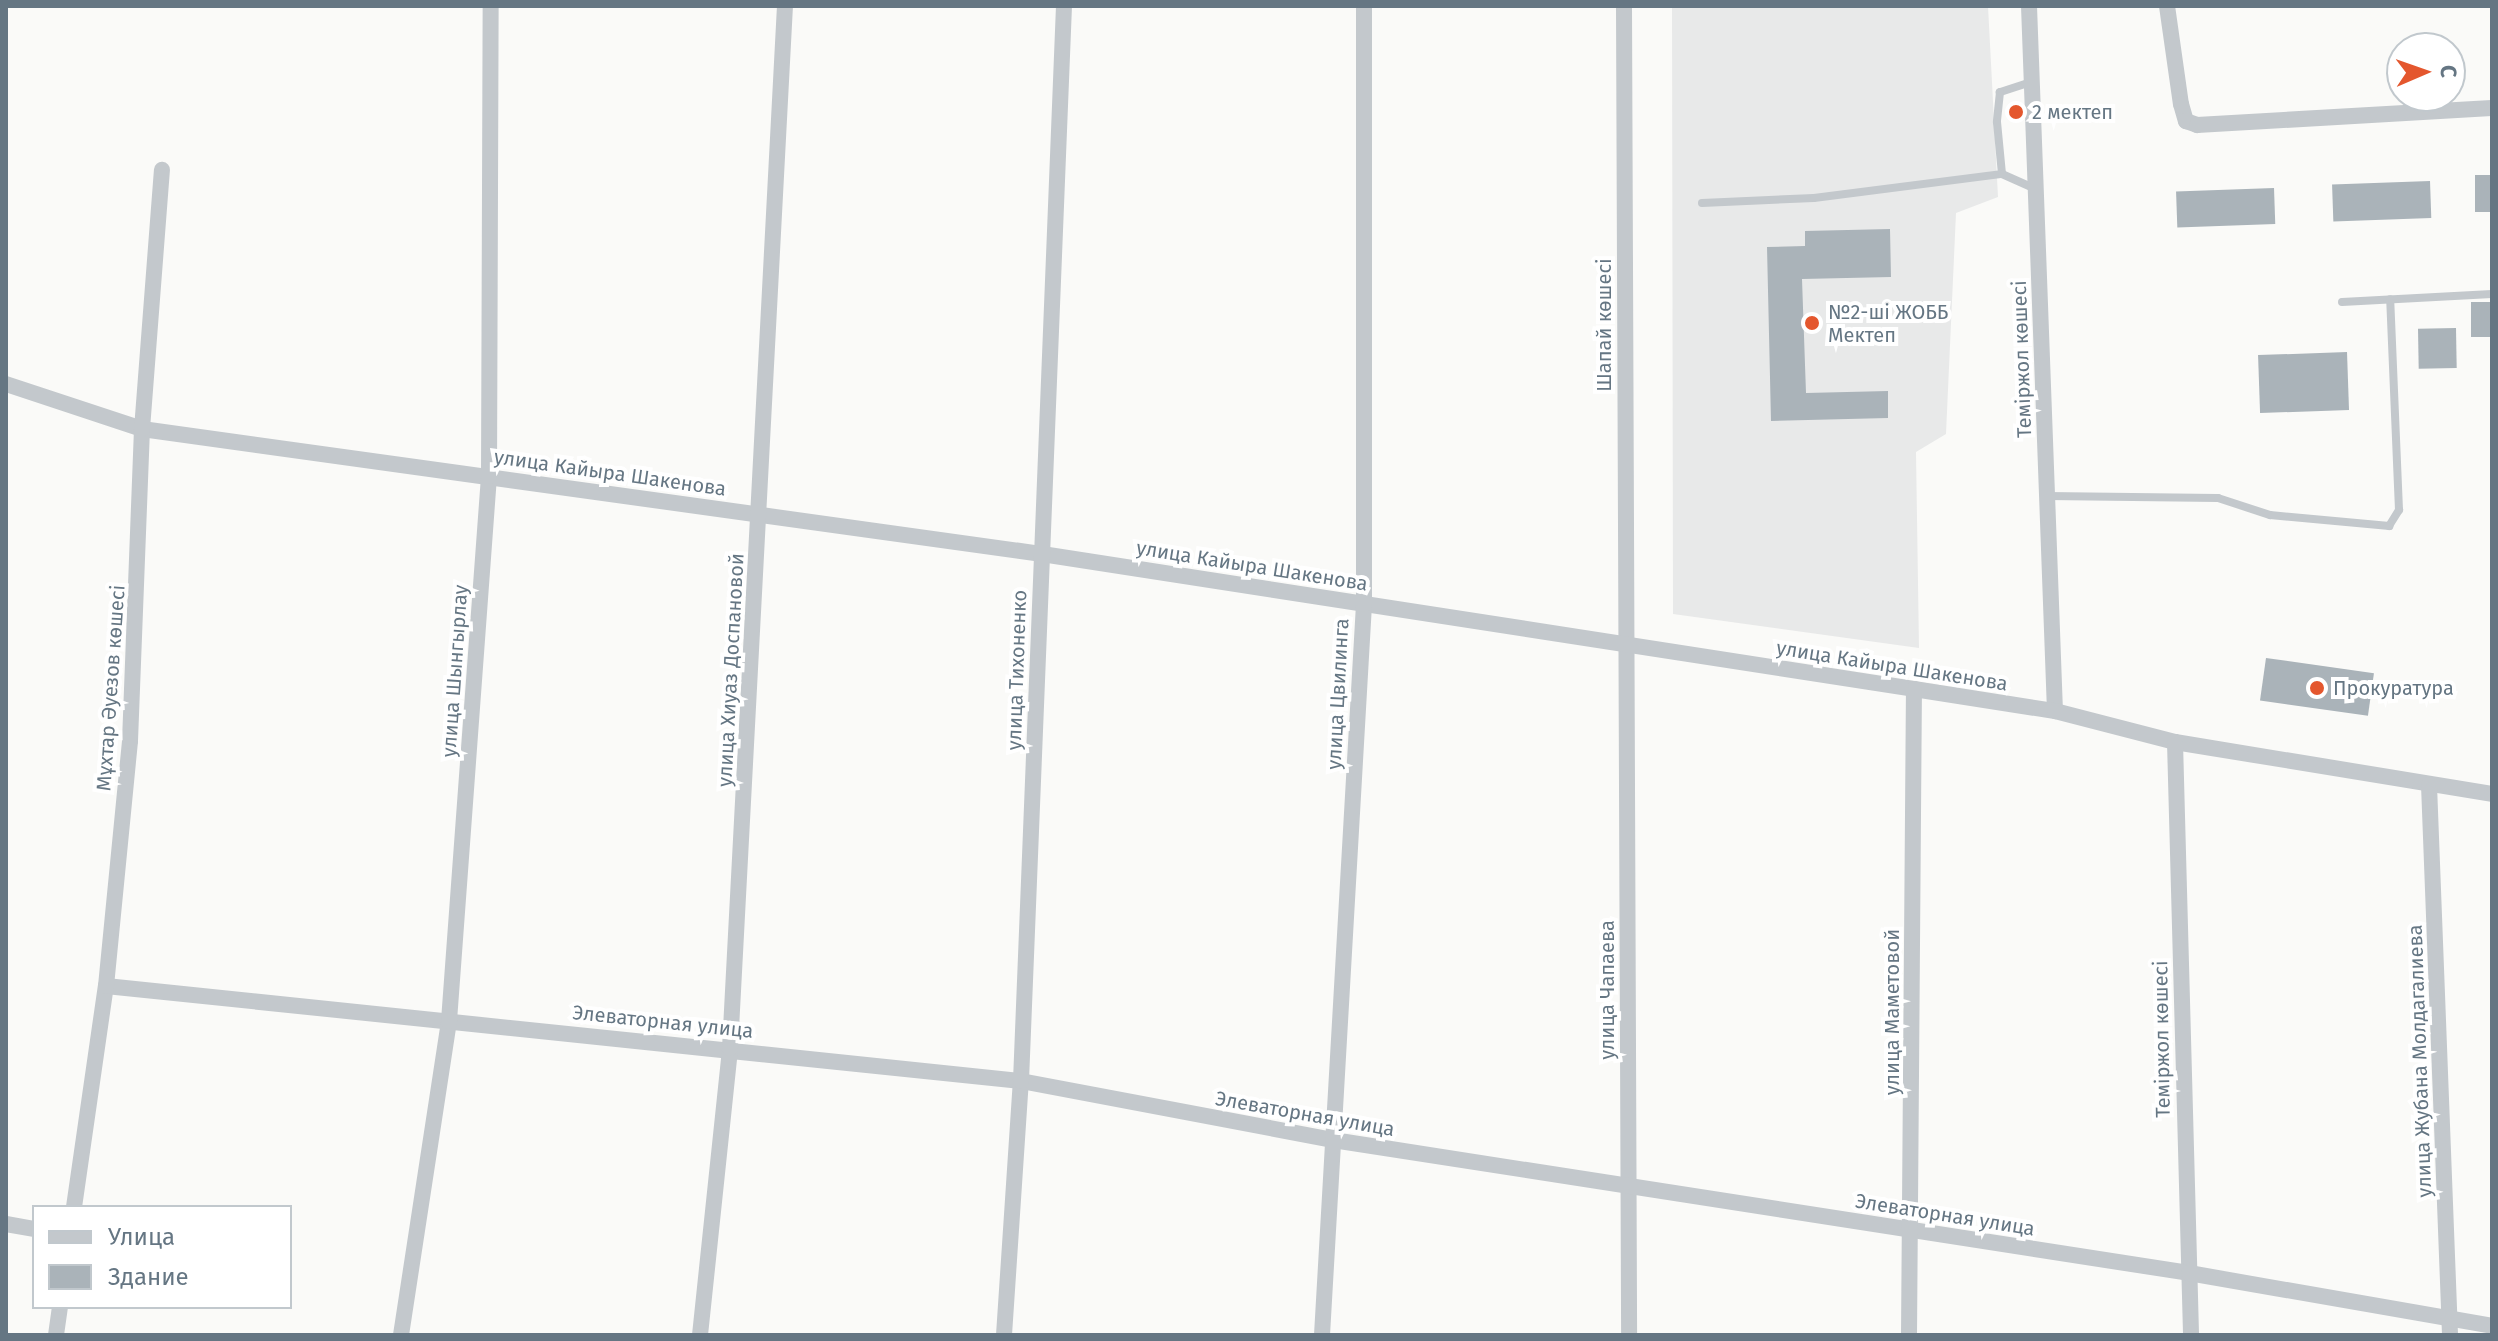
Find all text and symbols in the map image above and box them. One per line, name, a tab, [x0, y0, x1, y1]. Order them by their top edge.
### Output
north arrow	[2386, 32, 2466, 112]
text: С	[2435, 64, 2462, 78]
place label: 2 мектеп	[2032, 100, 2113, 124]
marker: 2 мектеп	[2007, 103, 2025, 121]
street label: Шапай көшесі	[1592, 258, 1616, 392]
street label: Теміржол көшесі	[2007, 280, 2037, 438]
place label: №2-ші ЖОББ Мектеп	[1828, 300, 1948, 347]
marker: №2-ші ЖОББ Мектеп	[1803, 314, 1821, 332]
street label: улица Кайыра Шакенова	[492, 445, 728, 501]
street label: улица Кайыра Шакенова	[1135, 536, 1369, 596]
street label: улица Хиуаз Доспановой	[713, 552, 749, 788]
street label: Мұхтар Әуезов көшесі	[92, 584, 130, 792]
street label: улица Шынгырлау	[437, 584, 473, 758]
street label: улица Тихоненко	[1002, 589, 1032, 751]
street label: улица Цвилинга	[1322, 618, 1354, 770]
street label: улица Кайыра Шакенова	[1775, 636, 2009, 696]
place label: Прокуратура	[2333, 676, 2454, 700]
marker: Прокуратура	[2308, 679, 2326, 697]
street label: улица Чапаева	[1595, 920, 1619, 1060]
street label: улица Жубана Молдагалиева	[2403, 924, 2437, 1198]
street label: улица Маметовой	[1880, 929, 1904, 1095]
street label: Теміржол көшесі	[2149, 960, 2175, 1118]
street label: Элеваторная улица	[572, 1001, 754, 1043]
street label: Элеваторная улица	[1214, 1086, 1396, 1142]
street label: Элеваторная улица	[1854, 1189, 2036, 1241]
legend	[32, 1205, 292, 1309]
text: Улица	[108, 1223, 175, 1251]
text: Здание	[108, 1263, 189, 1291]

